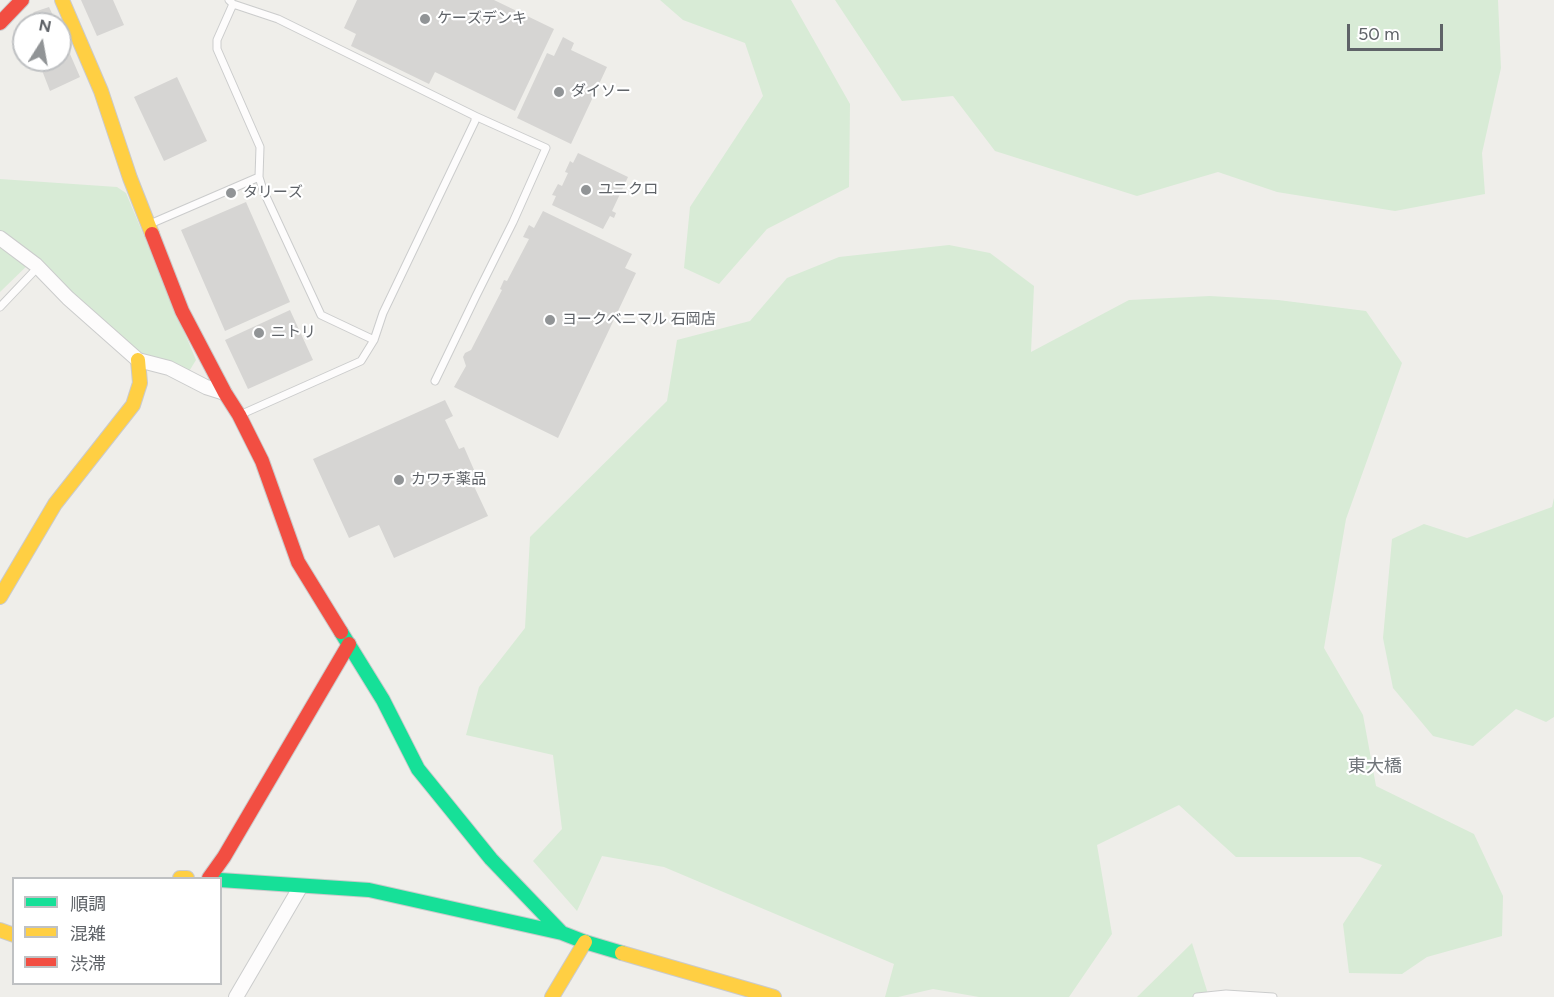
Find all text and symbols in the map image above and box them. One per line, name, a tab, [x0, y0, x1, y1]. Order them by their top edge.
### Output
place label: ケーズデンキ	[437, 10, 527, 28]
north arrow	[12, 12, 72, 72]
marker: ケーズデンキ	[418, 12, 432, 26]
scale bar	[1350, 12, 1446, 50]
text: N	[37, 15, 53, 36]
text: 50 m	[1358, 23, 1400, 45]
place label: ダイソー	[571, 83, 631, 101]
marker: ダイソー	[552, 85, 566, 99]
place label: ユニクロ	[598, 181, 658, 199]
marker: ユニクロ	[579, 183, 593, 197]
place label: タリーズ	[243, 184, 303, 202]
marker: タリーズ	[224, 186, 238, 200]
place label: ヨークベニマル 石岡店	[562, 311, 716, 329]
marker: ヨークベニマル 石岡店	[543, 313, 557, 327]
place label: ニトリ	[271, 324, 316, 342]
marker: ニトリ	[252, 326, 266, 340]
place label: カワチ薬品	[411, 471, 486, 489]
marker: カワチ薬品	[392, 473, 406, 487]
district label: 東大橋	[1348, 756, 1402, 778]
legend	[12, 877, 222, 985]
text: 順調	[70, 893, 106, 915]
text: 混雑	[70, 923, 106, 945]
text: 渋滞	[70, 953, 106, 975]

